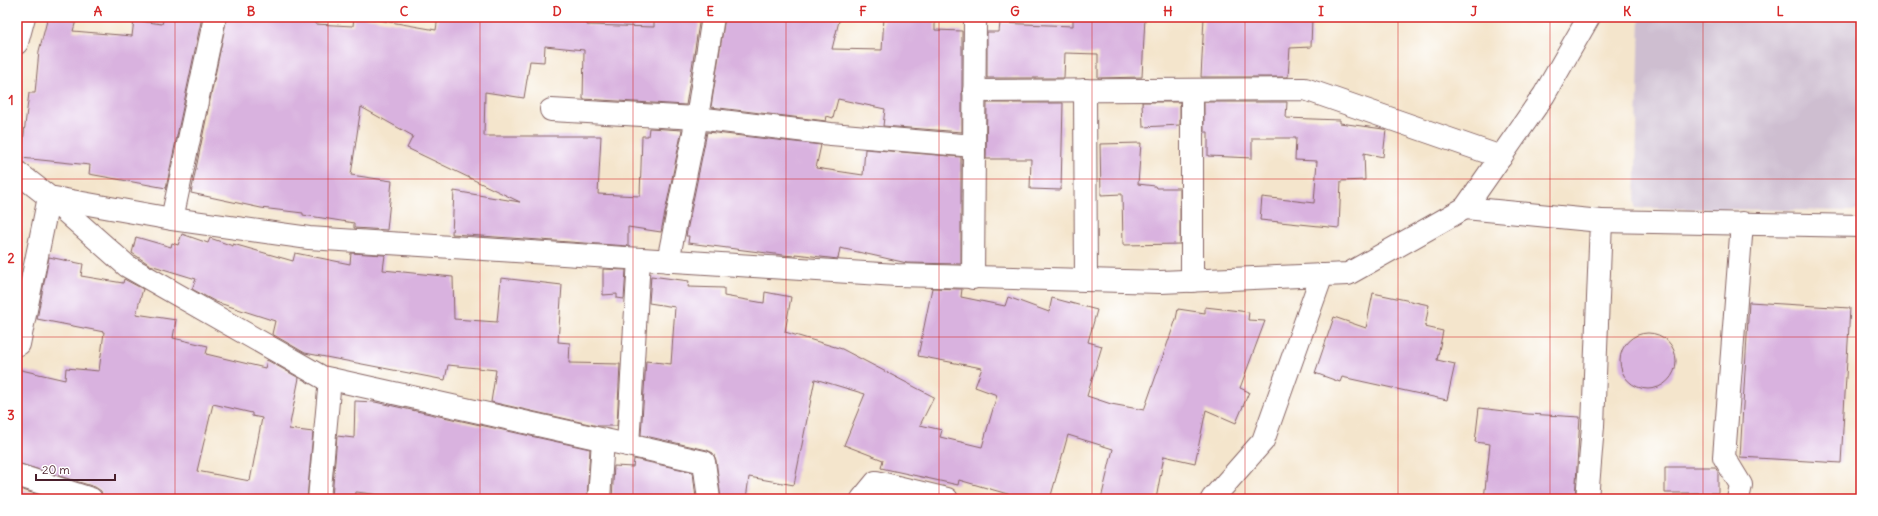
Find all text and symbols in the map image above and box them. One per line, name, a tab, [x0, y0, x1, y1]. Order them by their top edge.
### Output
text: A	[94, 3, 103, 20]
text: B	[247, 3, 256, 20]
text: C	[400, 3, 409, 20]
text: D	[552, 3, 562, 20]
text: E	[706, 3, 714, 20]
text: F	[859, 3, 867, 20]
text: G	[1010, 3, 1020, 20]
text: H	[1163, 3, 1173, 20]
text: I	[1318, 3, 1324, 20]
text: J	[1471, 3, 1478, 20]
text: K	[1623, 3, 1632, 20]
text: L	[1776, 3, 1784, 20]
text: 1	[8, 92, 14, 109]
text: 2	[7, 250, 15, 267]
text: 3	[7, 407, 15, 424]
scale bar	[36, 456, 115, 482]
text: 20 m	[42, 462, 70, 477]

